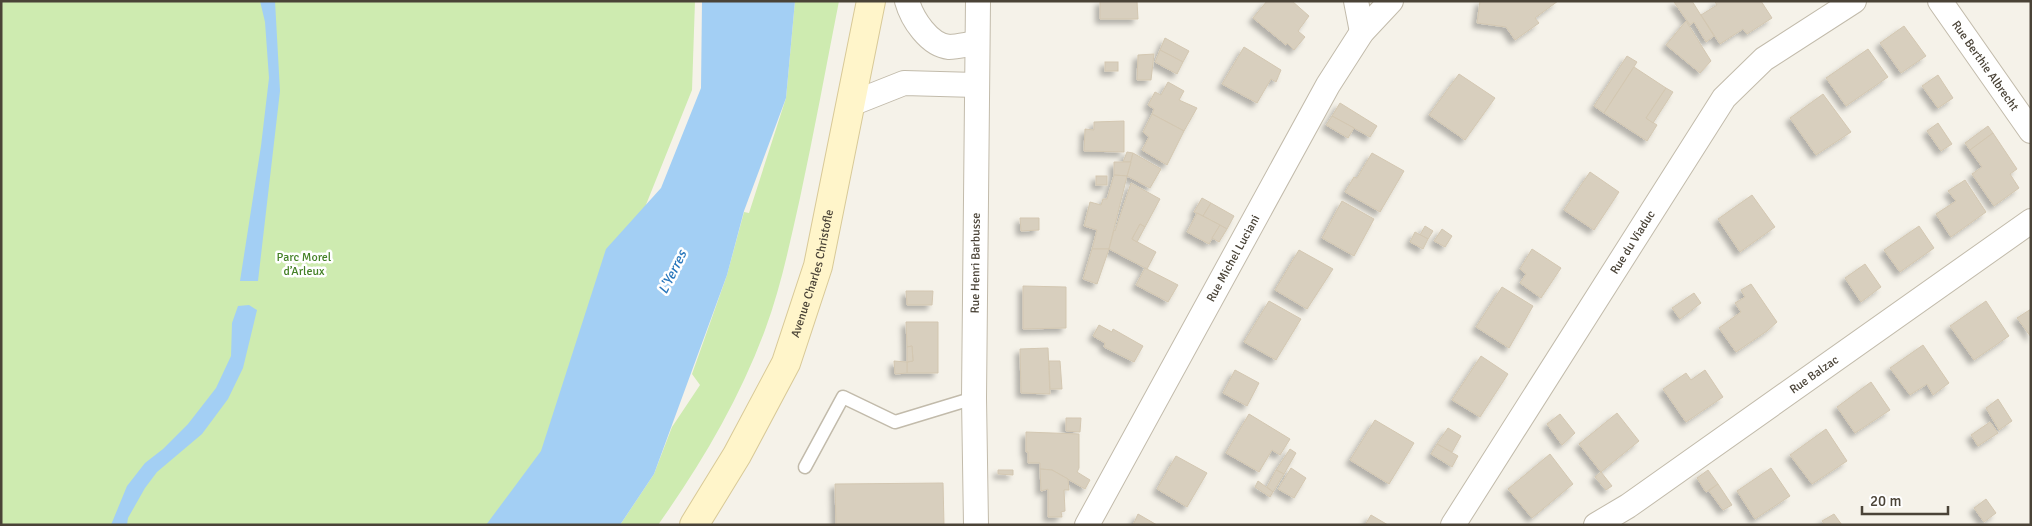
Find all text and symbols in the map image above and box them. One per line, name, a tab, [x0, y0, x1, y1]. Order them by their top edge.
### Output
street label: Rue Berthie Albrecht	[1948, 18, 2022, 114]
street label: Rue du Viaduc	[1607, 207, 1659, 277]
street label: Avenue Charles Christofle	[788, 208, 837, 339]
street label: Rue Michel Luciani	[1204, 212, 1263, 305]
street label: Rue Henri Barbusse	[968, 213, 984, 313]
water label: L'Yerres	[655, 246, 691, 297]
park label: Parc Morel d’Arleux	[277, 250, 332, 279]
street label: Rue Balzac	[1787, 352, 1842, 397]
scale bar	[1862, 484, 1948, 516]
text: 20 m	[1870, 492, 1901, 510]

